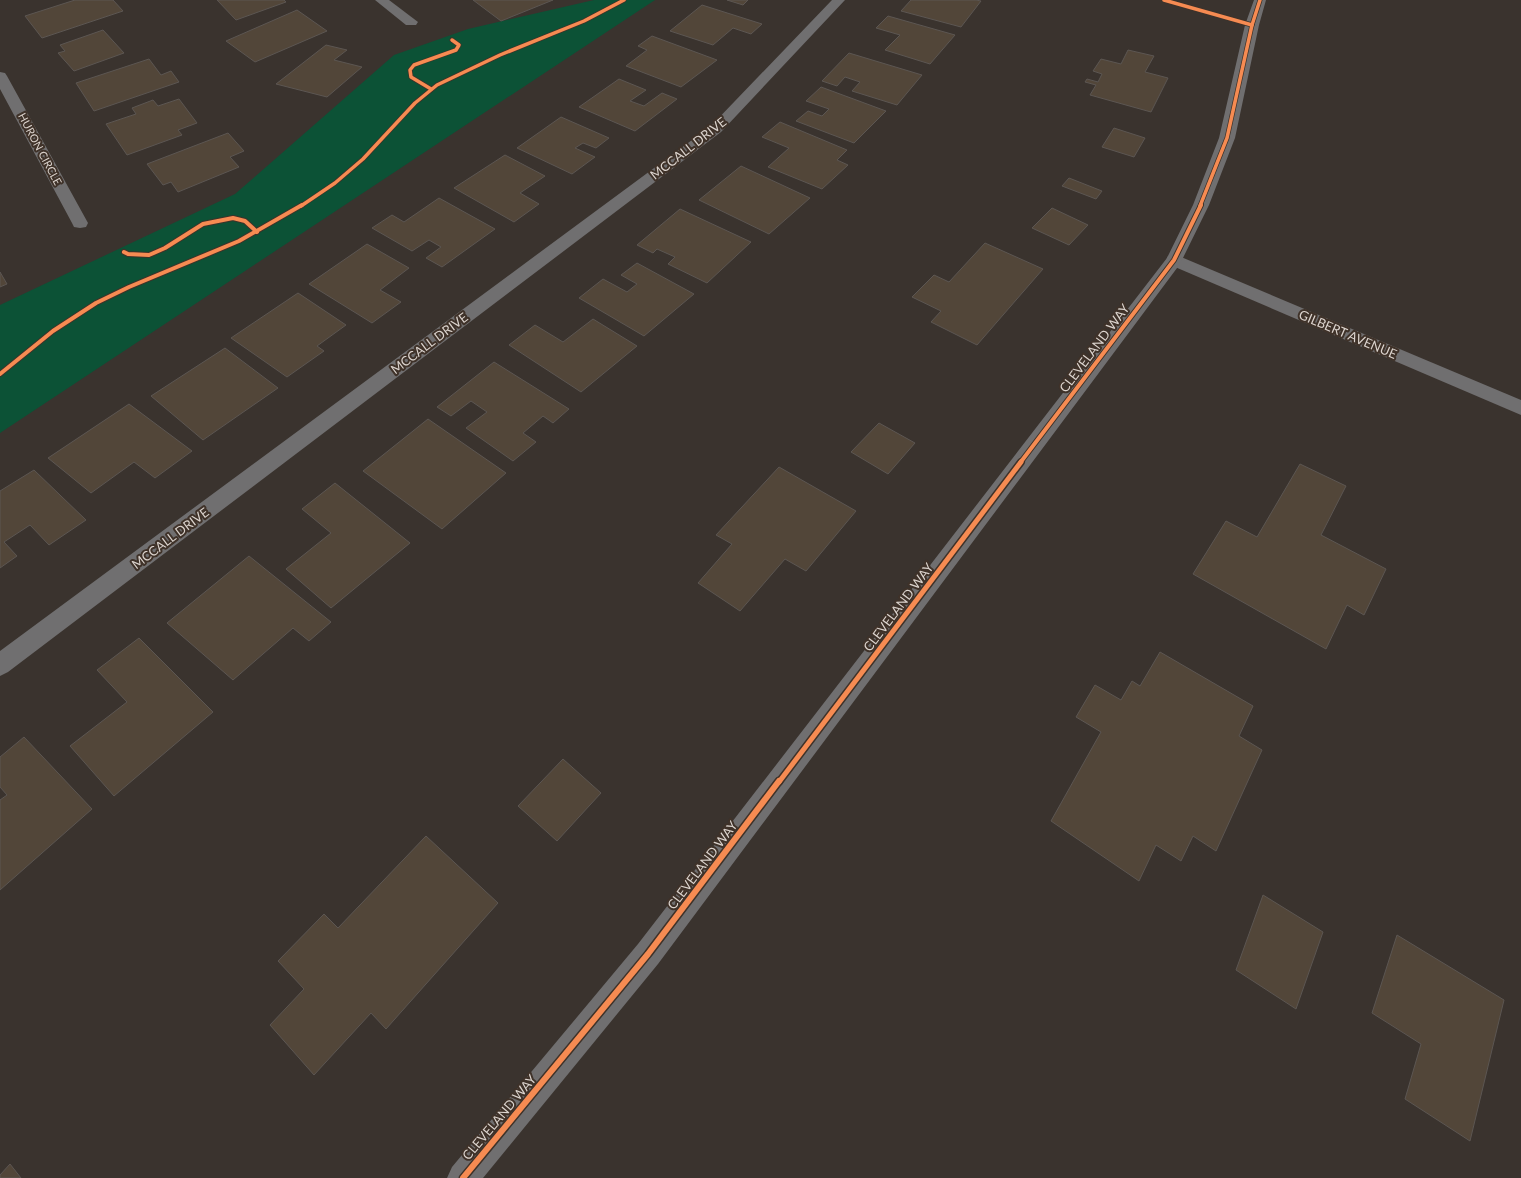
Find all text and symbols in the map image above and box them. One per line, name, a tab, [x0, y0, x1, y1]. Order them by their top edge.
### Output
street label: HURON CIRCLE	[16, 110, 65, 187]
street label: MCCALL DRIVE	[647, 113, 729, 183]
street label: CLEVELAND WAY	[1056, 300, 1133, 395]
street label: GILBERT AVENUE	[1296, 306, 1400, 362]
street label: MCCALL DRIVE	[387, 309, 471, 377]
street label: MCCALL DRIVE	[128, 504, 212, 572]
street label: CLEVELAND WAY	[860, 559, 937, 654]
street label: CLEVELAND WAY	[664, 817, 741, 912]
street label: CLEVELAND WAY	[459, 1070, 540, 1163]

